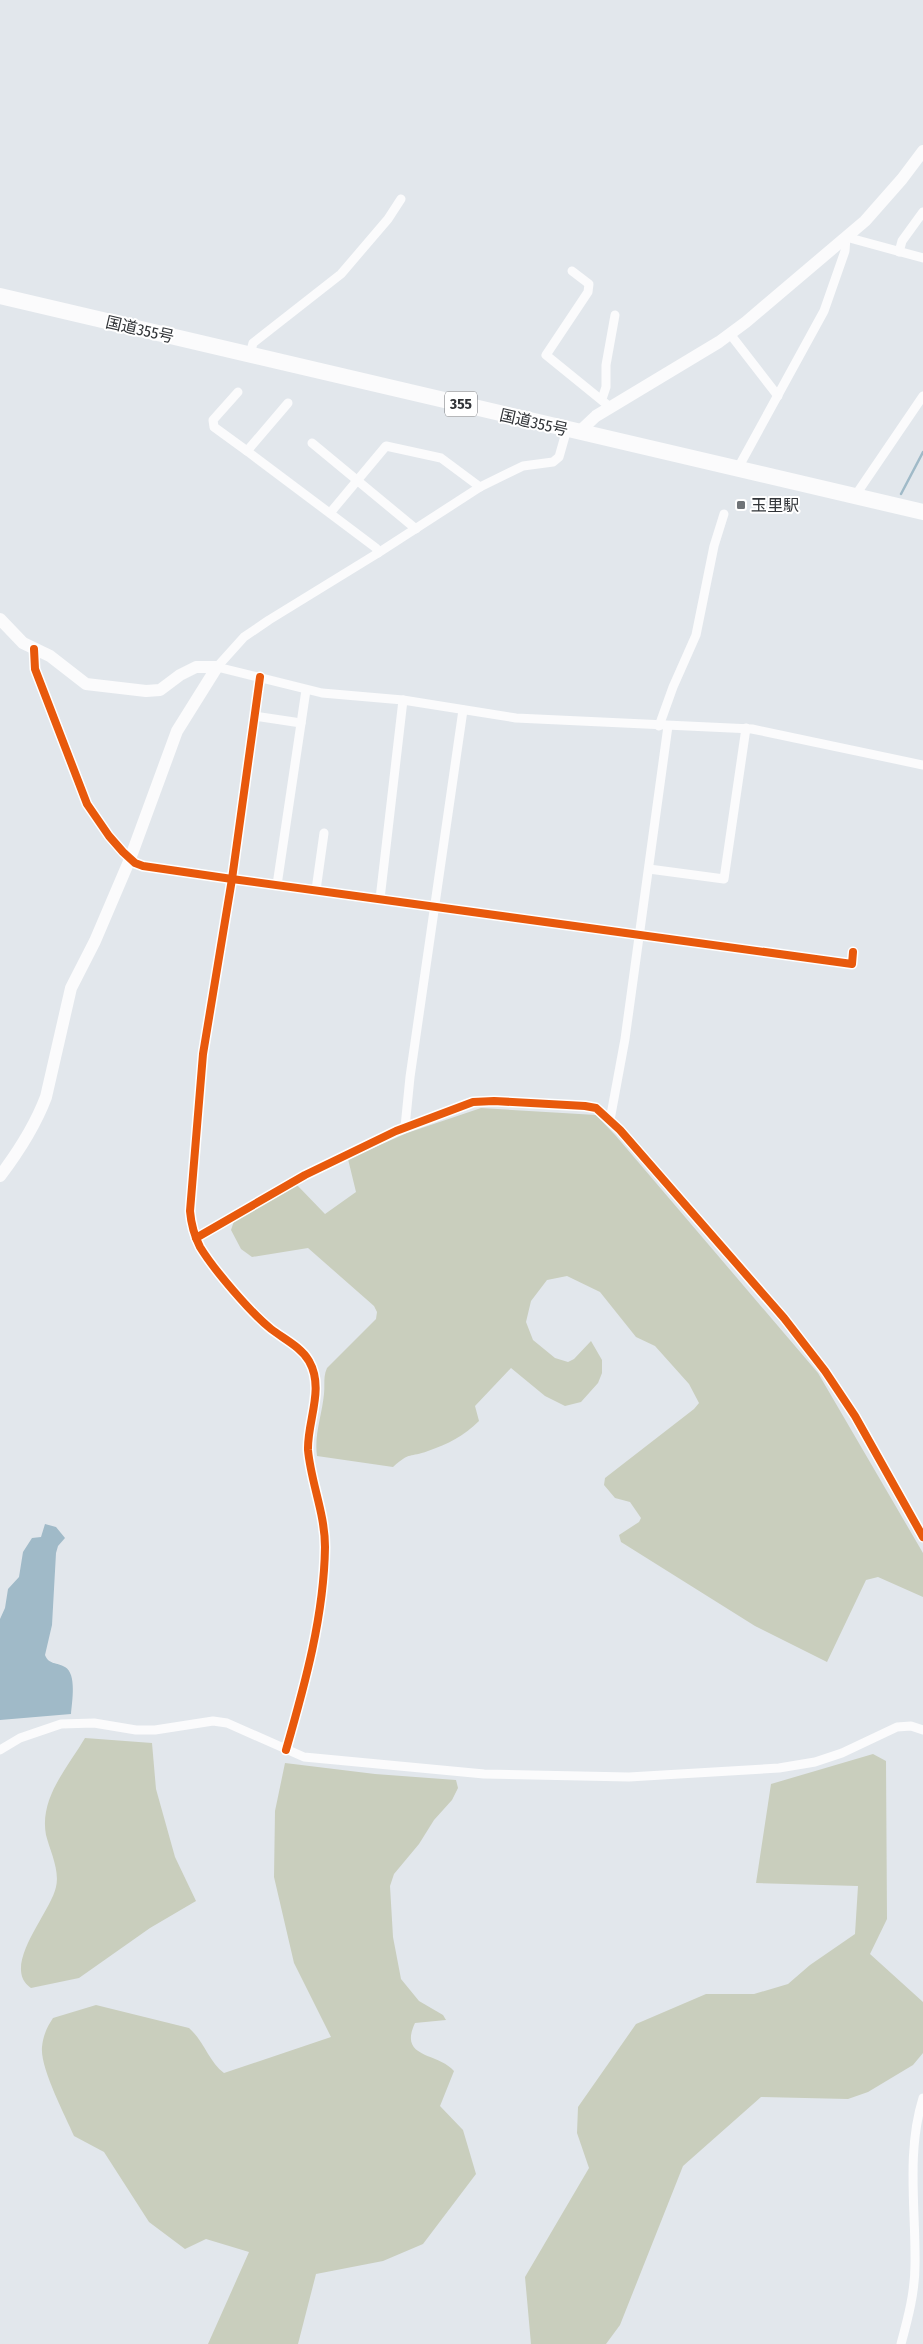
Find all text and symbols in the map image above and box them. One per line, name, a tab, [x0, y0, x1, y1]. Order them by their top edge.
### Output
street label: 国道355号	[104, 312, 176, 347]
road number: 355	[445, 392, 477, 416]
street label: 国道355号	[498, 405, 570, 440]
place label: 玉里駅	[751, 496, 799, 515]
marker: 玉里駅	[735, 499, 747, 511]

